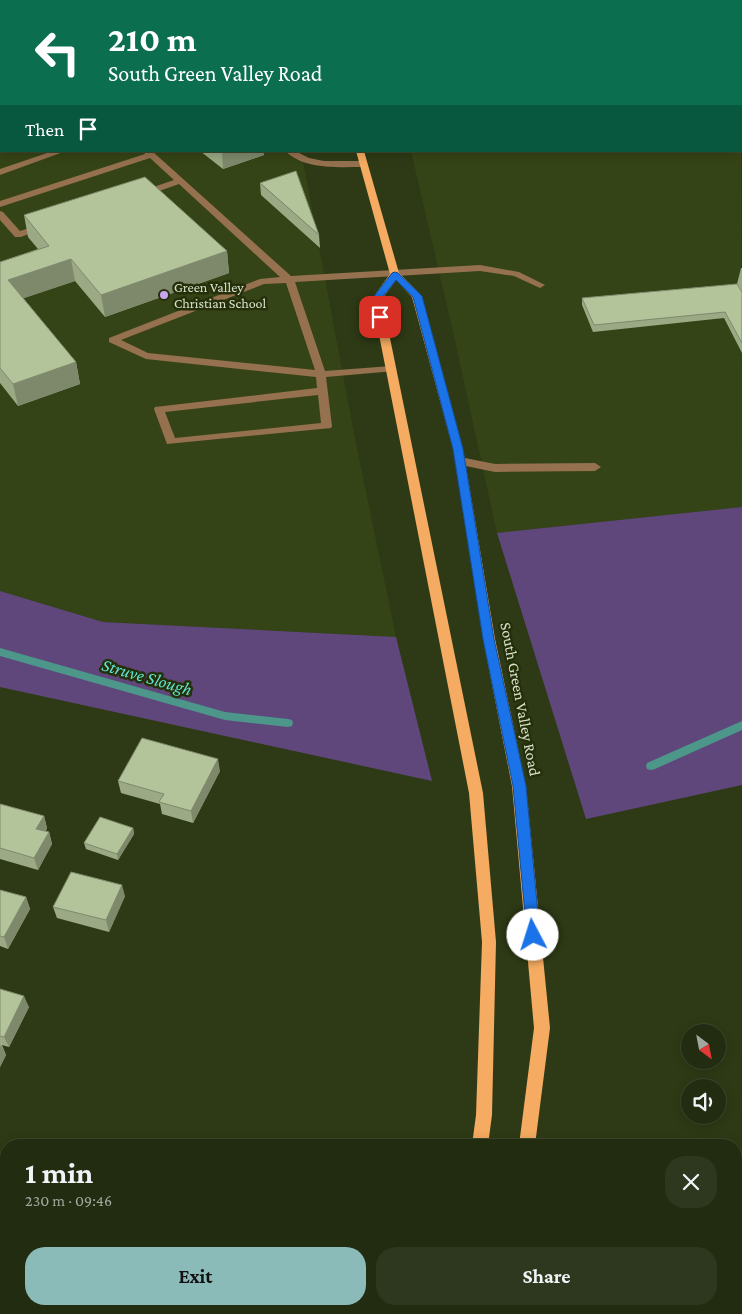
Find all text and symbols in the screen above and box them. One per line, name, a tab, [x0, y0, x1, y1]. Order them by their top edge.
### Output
icon: left	[25, 20, 90, 85]
text: 210 m	[108, 20, 197, 59]
text: South Green Valley Road	[108, 61, 322, 86]
icon: arrive	[74, 115, 102, 143]
text: Then	[25, 119, 64, 140]
place label: Green Valley Christian School	[174, 279, 267, 311]
marker: Green Valley Christian School	[158, 289, 170, 301]
pin	[359, 296, 401, 338]
icon: arrive	[366, 303, 394, 331]
street label: South Green Valley Road	[496, 621, 544, 778]
water label: Struve Slough	[100, 655, 195, 699]
position arrow	[506, 908, 558, 960]
north arrow	[681, 1024, 726, 1069]
map controls	[681, 1024, 726, 1124]
button: sound	[681, 1079, 726, 1124]
text: 1 min	[25, 1156, 93, 1189]
button: close	[665, 1156, 717, 1208]
text: 230 m · 09:46	[25, 1192, 112, 1209]
button: Exit	[25, 1247, 366, 1305]
button: Share	[376, 1247, 717, 1305]

